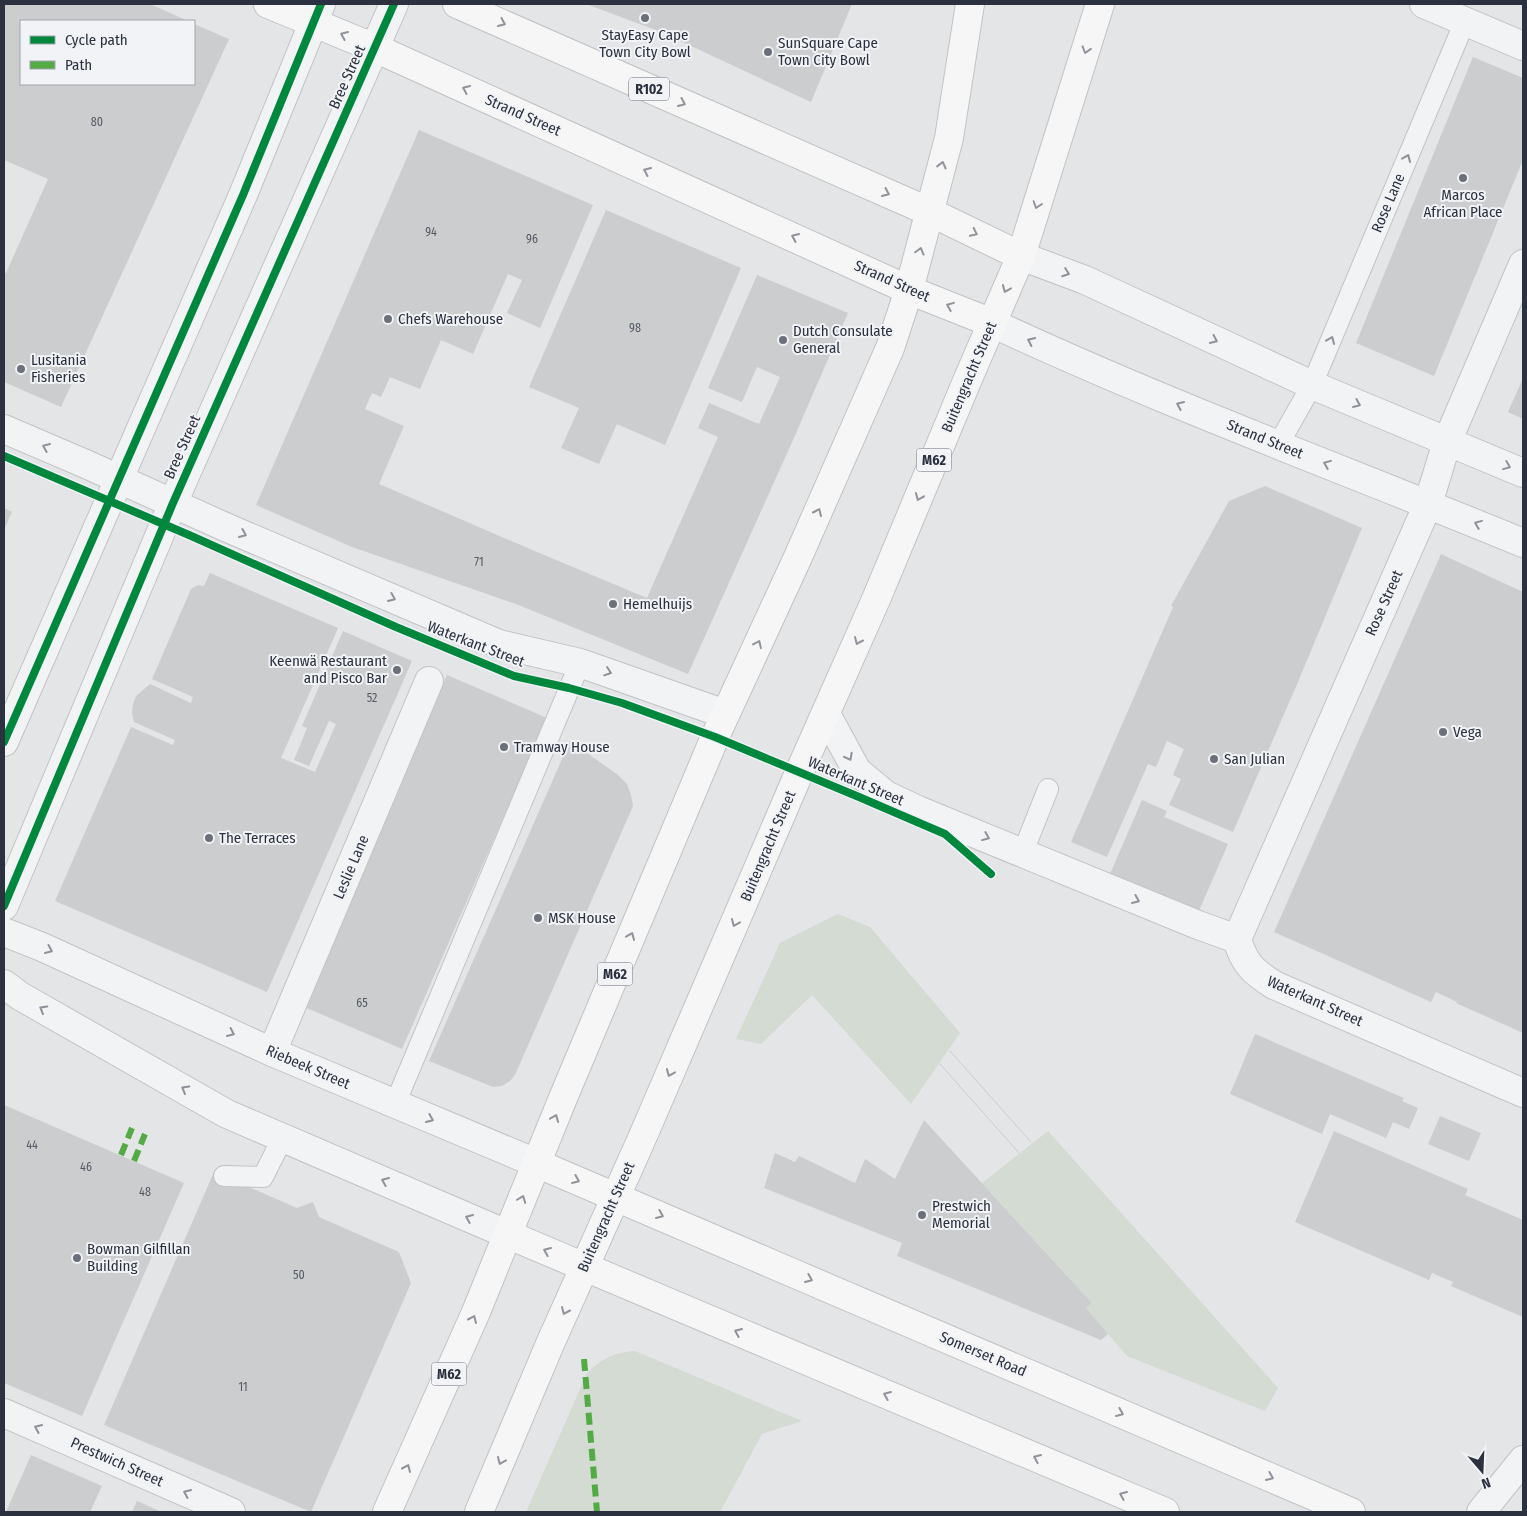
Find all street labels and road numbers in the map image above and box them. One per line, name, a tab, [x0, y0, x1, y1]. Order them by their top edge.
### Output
street label: Bree Street	[325, 42, 369, 112]
road number: R102	[629, 78, 669, 100]
street label: Strand Street	[482, 90, 564, 140]
street label: Rose Lane	[1368, 171, 1408, 235]
street label: Strand Street	[851, 256, 933, 306]
street label: Buitengracht Street	[938, 319, 1000, 435]
street label: Bree Street	[160, 412, 204, 482]
street label: Strand Street	[1224, 416, 1306, 463]
road number: M62	[916, 448, 952, 472]
street label: Rose Street	[1362, 567, 1407, 639]
street label: Waterkant Street	[425, 617, 527, 671]
street label: Waterkant Street	[805, 753, 907, 809]
street label: Buitengracht Street	[737, 788, 799, 904]
street label: Leslie Lane	[329, 832, 373, 902]
road number: M62	[598, 962, 632, 986]
street label: Waterkant Street	[1264, 972, 1366, 1030]
street label: Riebeek Street	[263, 1041, 353, 1093]
street label: Buitengracht Street	[574, 1159, 638, 1275]
street label: Somerset Road	[937, 1328, 1029, 1380]
road number: M62	[432, 1362, 466, 1386]
street label: Prestwich Street	[68, 1434, 166, 1490]

